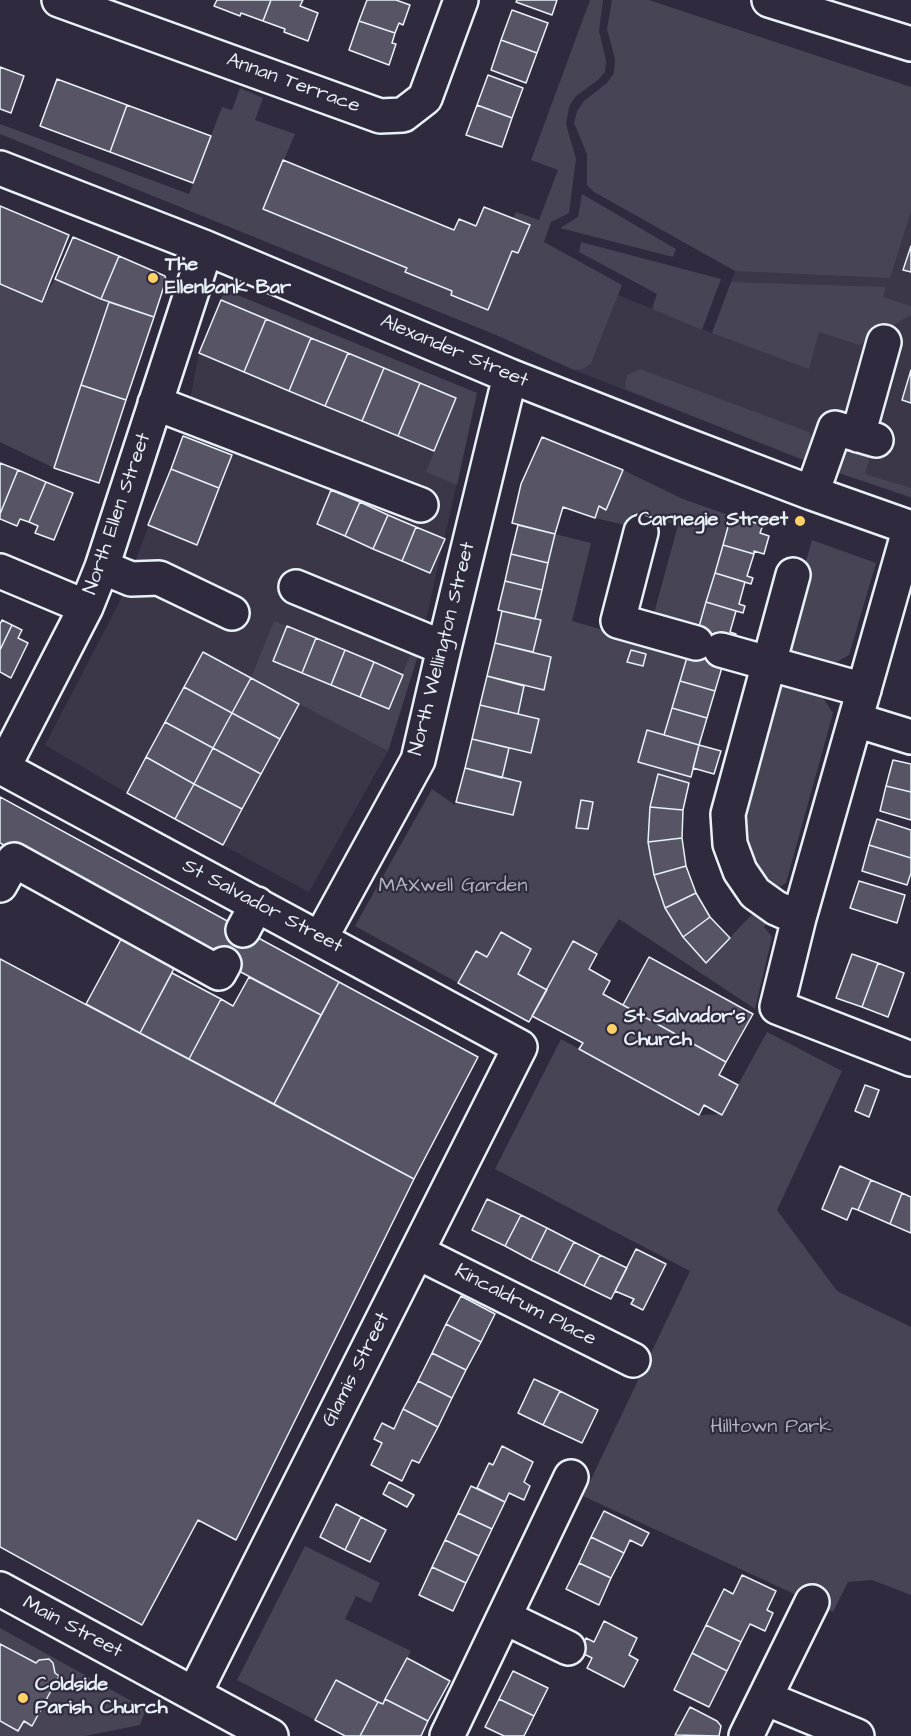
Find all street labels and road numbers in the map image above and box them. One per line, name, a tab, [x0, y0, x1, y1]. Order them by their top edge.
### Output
street label: Annan Terrace	[223, 49, 363, 119]
street label: Alexander Street	[377, 310, 531, 394]
street label: North Ellen Street	[79, 430, 157, 598]
street label: North Wellington Street	[405, 540, 481, 758]
street label: St Salvador Street	[178, 855, 346, 959]
street label: Kincaldrum Place	[450, 1260, 600, 1352]
street label: Glamis Street	[318, 1309, 396, 1431]
street label: Main Street	[18, 1592, 126, 1664]

